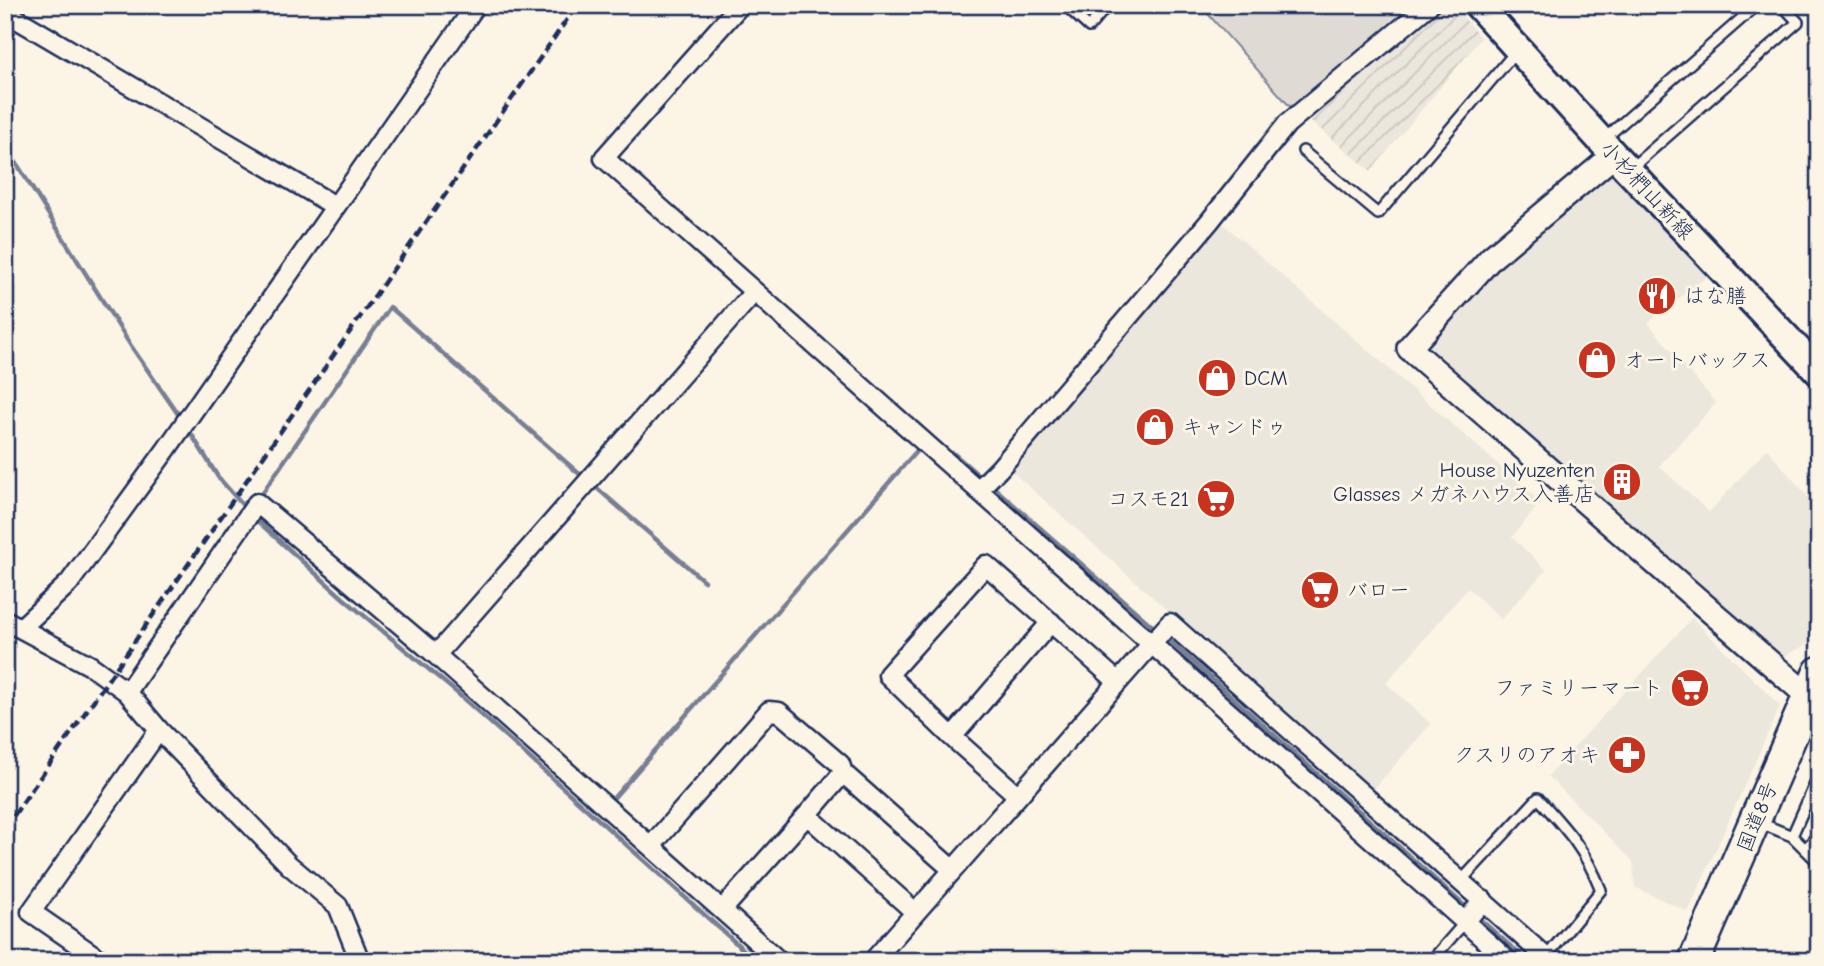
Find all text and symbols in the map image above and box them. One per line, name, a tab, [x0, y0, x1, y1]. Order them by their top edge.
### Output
street label: 小杉椚山新線	[1595, 136, 1699, 244]
restaurant icon: はな膳	[1636, 275, 1678, 317]
place label: はな膳	[1684, 284, 1747, 308]
shop icon: オートバックス	[1576, 339, 1618, 381]
place label: オートバックス	[1624, 348, 1771, 372]
shop icon: DCM	[1196, 357, 1238, 399]
place label: DCM	[1244, 366, 1288, 390]
shop icon: キャンドゥ	[1134, 406, 1176, 448]
place label: キャンドゥ	[1182, 415, 1287, 439]
place label: House Nyuzenten Glasses メガネハウス入善店	[1333, 458, 1595, 506]
building icon: House Nyuzenten Glasses メガネハウス入善店	[1601, 461, 1643, 503]
supermarket icon: コスモ21	[1195, 478, 1237, 520]
place label: コスモ21	[1108, 487, 1189, 511]
supermarket icon: バロー	[1299, 569, 1341, 611]
place label: バロー	[1347, 578, 1410, 602]
supermarket icon: ファミリーマート	[1669, 667, 1711, 709]
place label: ファミリーマート	[1495, 676, 1663, 700]
pharmacy icon: クスリのアオキ	[1606, 734, 1648, 776]
place label: クスリのアオキ	[1453, 743, 1600, 767]
street label: 国道8号	[1732, 778, 1782, 856]

